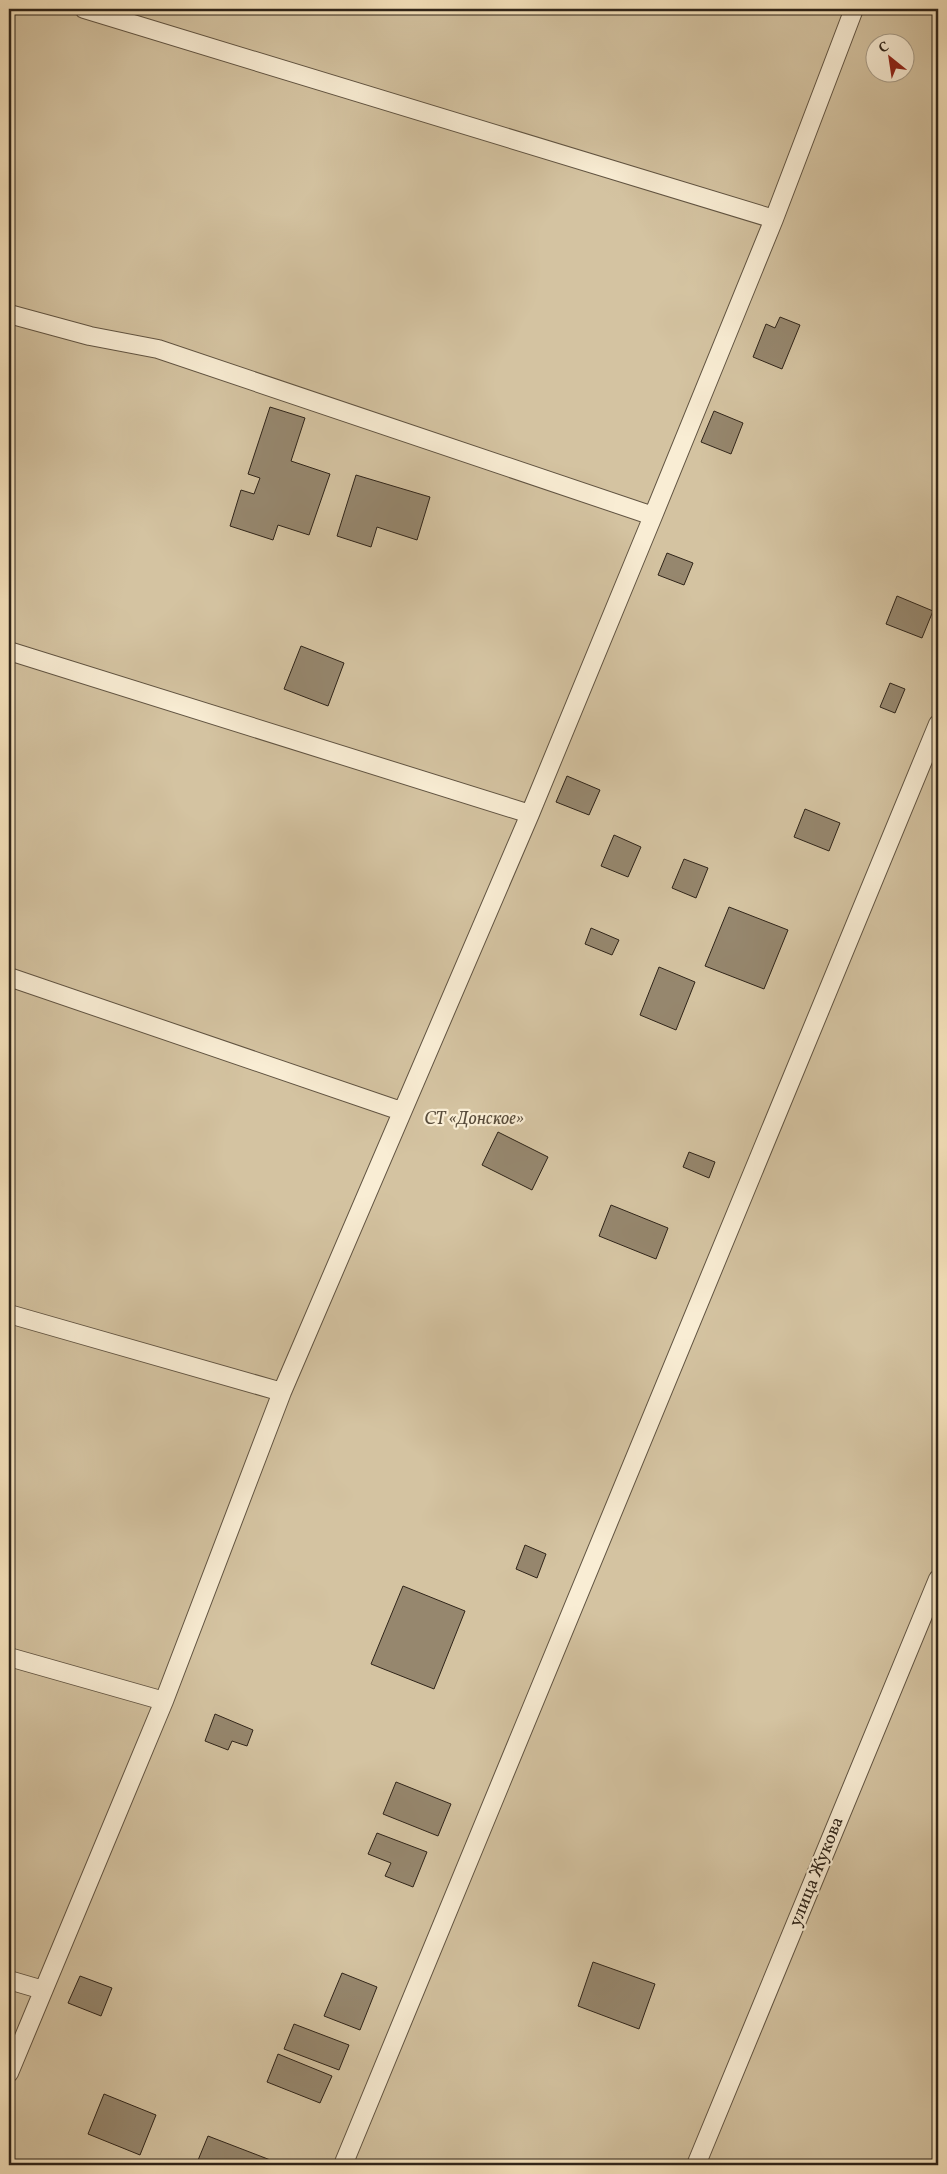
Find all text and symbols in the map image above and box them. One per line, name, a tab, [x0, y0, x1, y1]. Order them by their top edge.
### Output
north arrow	[864, 32, 914, 82]
text: С	[876, 38, 893, 59]
park label: СТ «Донское»	[424, 1107, 524, 1132]
street label: улица Жукова	[784, 1813, 850, 1931]

